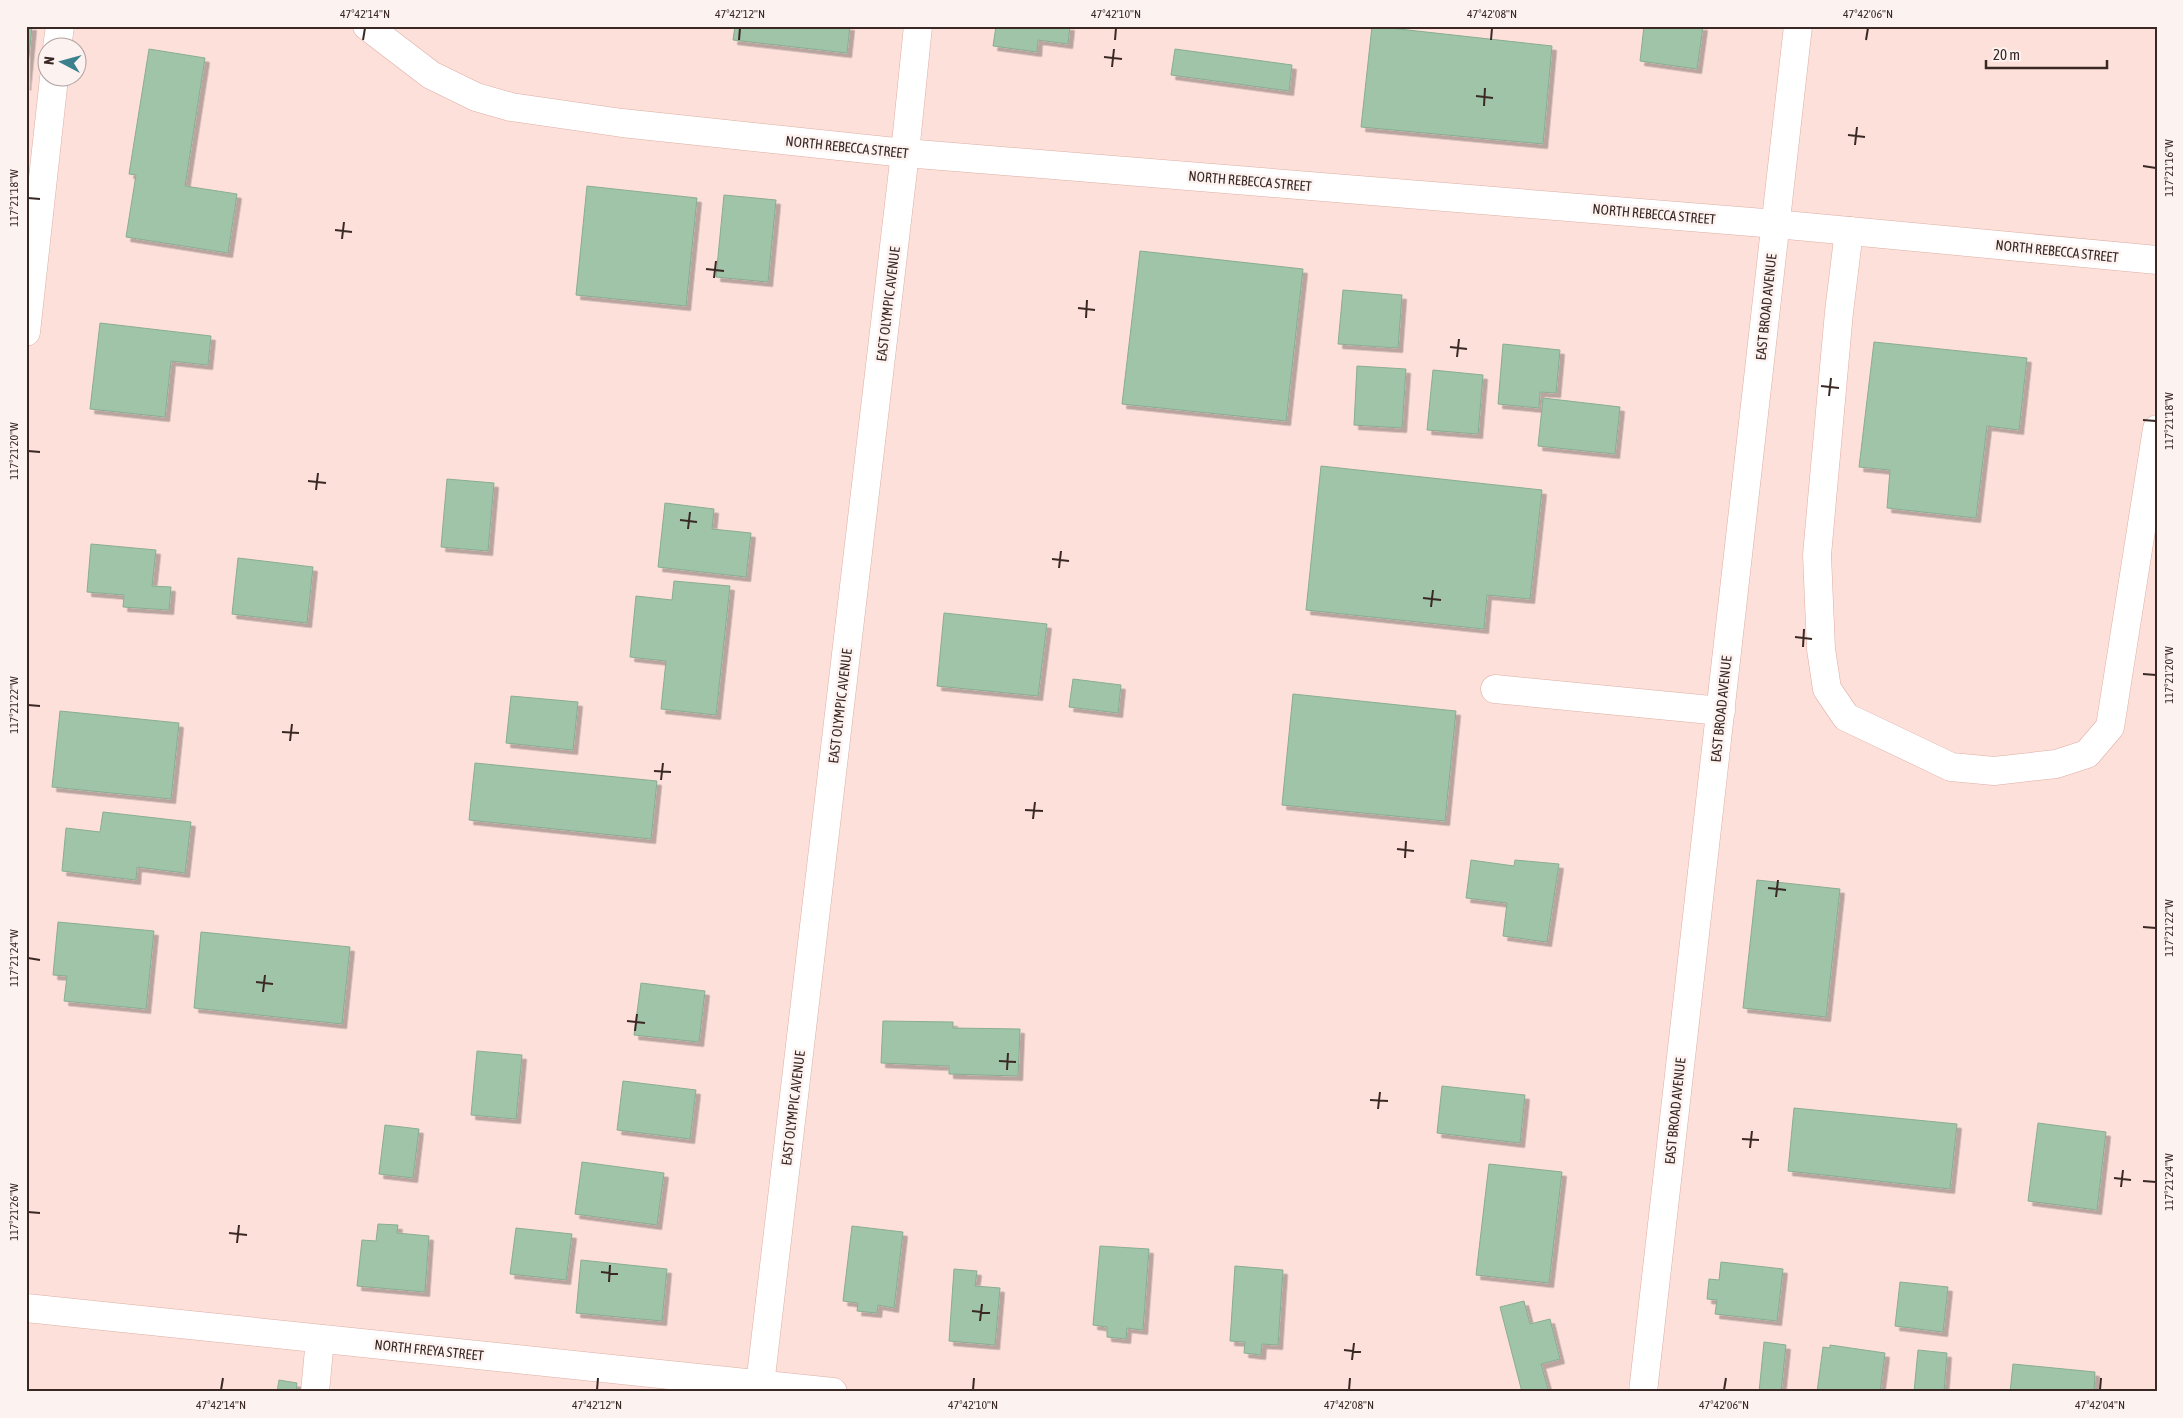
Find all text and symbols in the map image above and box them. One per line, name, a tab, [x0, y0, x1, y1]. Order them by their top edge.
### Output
text: 47°42'14"N	[340, 7, 390, 21]
text: 47°42'12"N	[715, 7, 765, 21]
text: 47°42'10"N	[1091, 7, 1141, 21]
text: 47°42'08"N	[1467, 7, 1517, 21]
text: 47°42'06"N	[1843, 7, 1893, 21]
north arrow	[38, 38, 88, 88]
scale bar	[1986, 38, 2107, 70]
text: 20 m	[1993, 46, 2020, 63]
text: N	[41, 56, 57, 66]
street label: NORTH REBECCA STREET	[785, 133, 909, 161]
text: 117°21'16"W	[2162, 139, 2176, 197]
street label: NORTH REBECCA STREET	[1188, 168, 1312, 194]
text: 117°21'18"W	[7, 169, 21, 227]
street label: NORTH REBECCA STREET	[1592, 201, 1716, 227]
street label: NORTH REBECCA STREET	[1995, 237, 2119, 265]
street label: EAST OLYMPIC AVENUE	[873, 246, 903, 362]
street label: EAST BROAD AVENUE	[1752, 253, 1780, 361]
text: 117°21'18"W	[2162, 392, 2176, 450]
text: 117°21'20"W	[7, 422, 21, 480]
text: 117°21'20"W	[2162, 646, 2176, 704]
street label: EAST OLYMPIC AVENUE	[825, 648, 855, 764]
street label: EAST BROAD AVENUE	[1707, 655, 1735, 763]
text: 117°21'22"W	[7, 676, 21, 734]
text: 117°21'22"W	[2162, 899, 2176, 957]
text: 117°21'24"W	[7, 929, 21, 987]
street label: EAST OLYMPIC AVENUE	[778, 1050, 808, 1166]
street label: EAST BROAD AVENUE	[1661, 1057, 1689, 1165]
text: 117°21'24"W	[2162, 1153, 2176, 1211]
text: 117°21'26"W	[7, 1183, 21, 1241]
street label: NORTH FREYA STREET	[374, 1336, 484, 1364]
text: 47°42'14"N	[196, 1398, 246, 1412]
text: 47°42'12"N	[572, 1398, 622, 1412]
text: 47°42'10"N	[948, 1398, 998, 1412]
text: 47°42'08"N	[1324, 1398, 1374, 1412]
text: 47°42'06"N	[1699, 1398, 1749, 1412]
text: 47°42'04"N	[2075, 1398, 2125, 1412]

